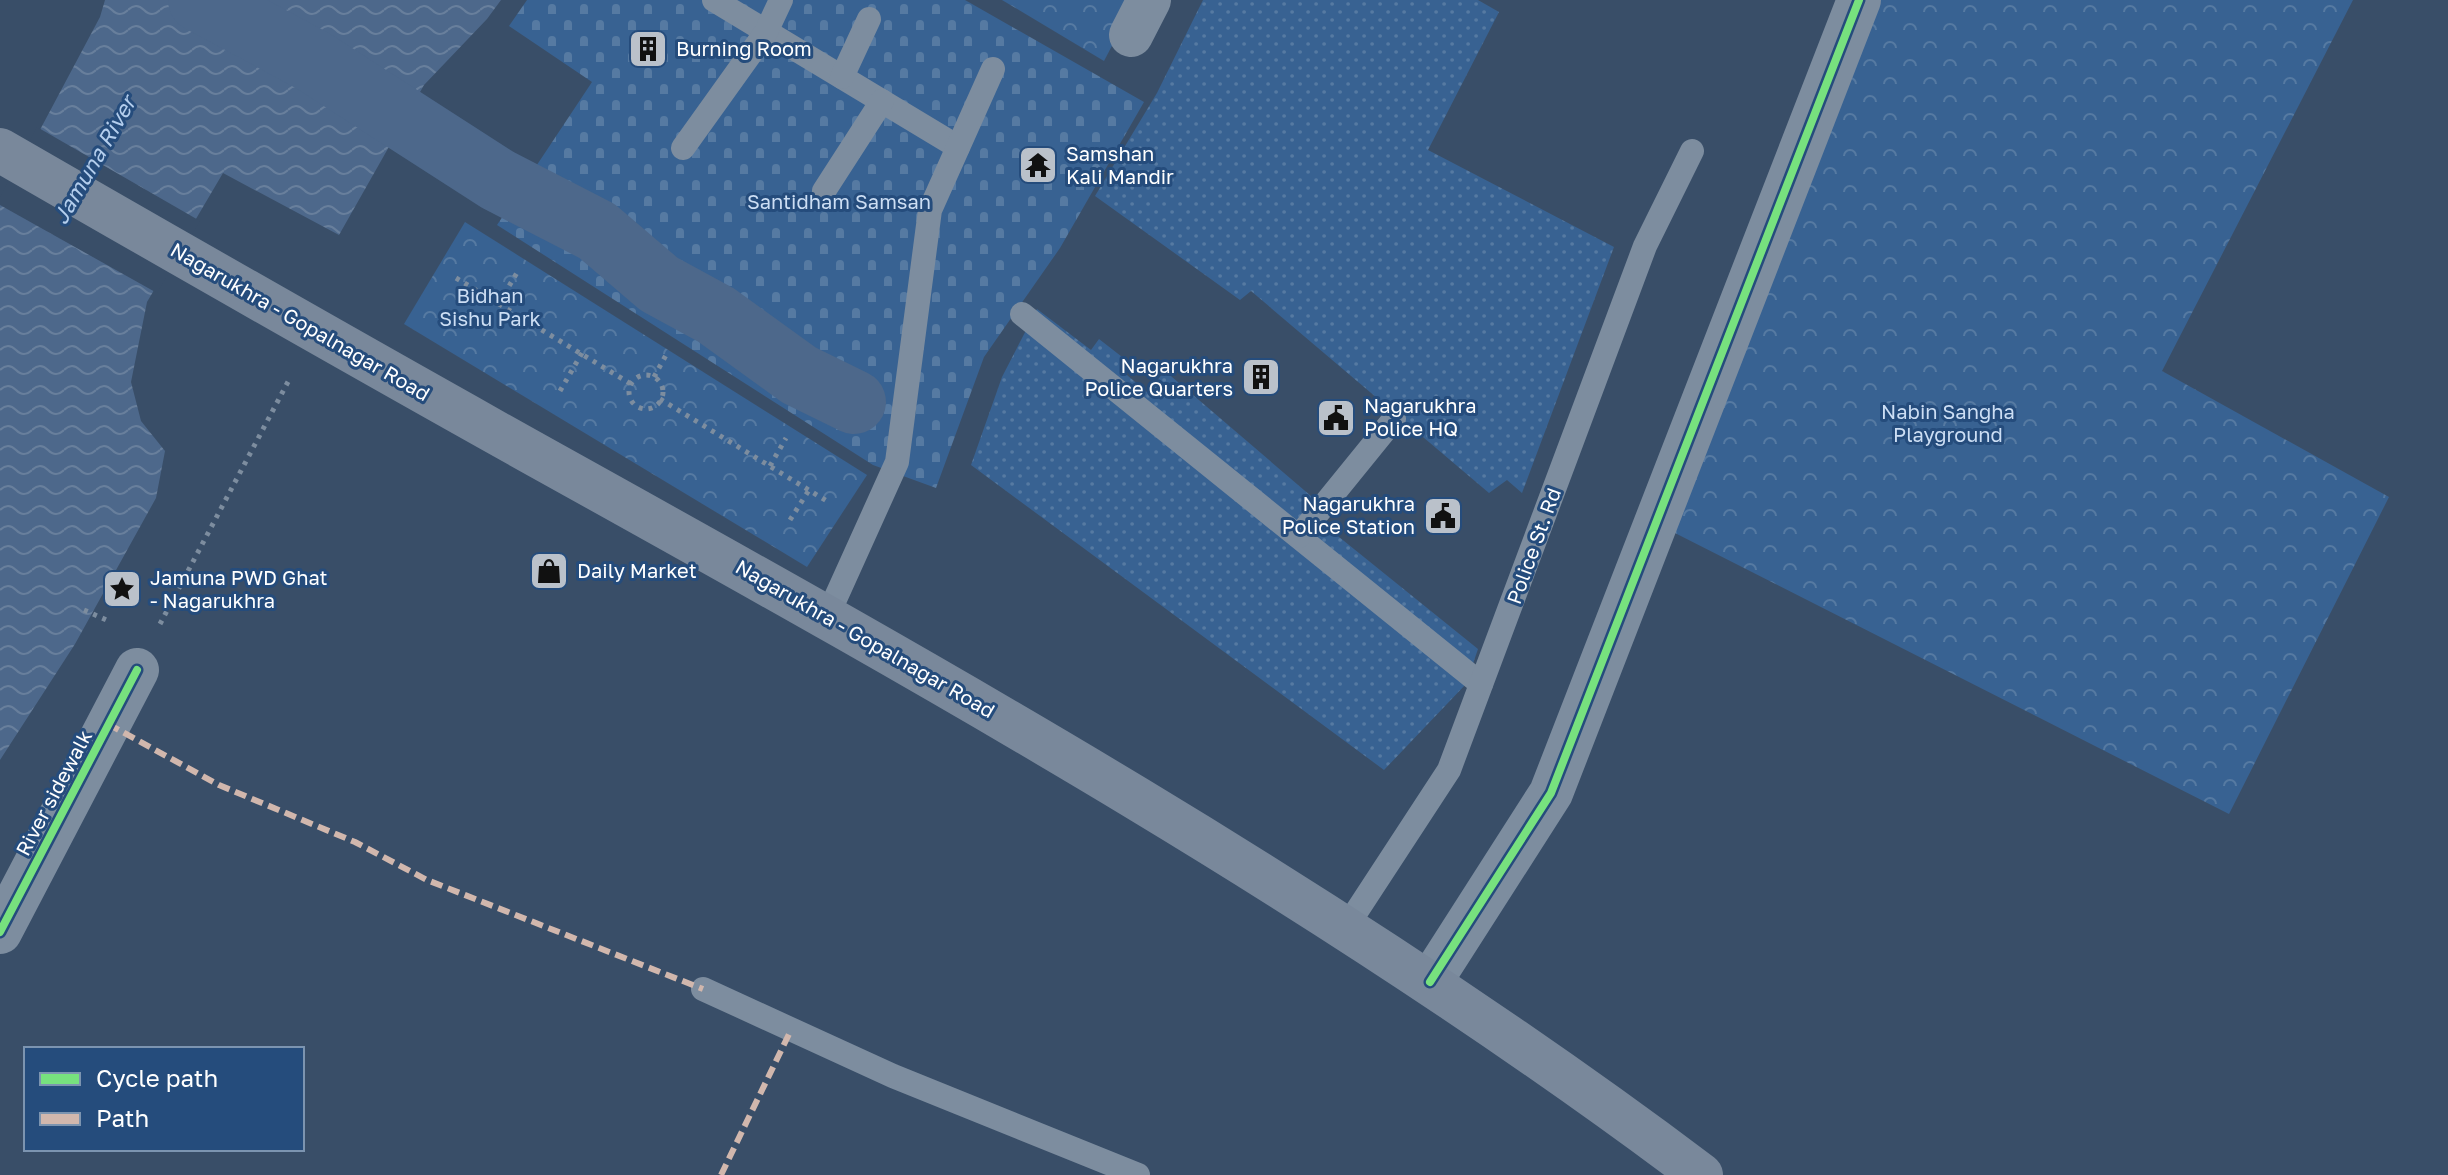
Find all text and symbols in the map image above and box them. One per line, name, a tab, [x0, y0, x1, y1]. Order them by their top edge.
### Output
building icon: Burning Room	[627, 28, 669, 70]
place label: Burning Room	[676, 36, 812, 60]
water label: Jamuna River	[46, 88, 143, 228]
place label: Samshan Kali Mandir	[1066, 141, 1174, 188]
temple icon: Samshan Kali Mandir	[1017, 144, 1059, 186]
park label: Santidham Samsan	[747, 189, 931, 213]
street label: Nagarukhra - Gopalnagar Road	[167, 237, 434, 405]
park label: Bidhan Sishu Park	[439, 283, 541, 330]
place label: Nagarukhra Police Quarters	[1084, 353, 1233, 400]
building icon: Nagarukhra Police Quarters	[1240, 356, 1282, 398]
place label: Nagarukhra Police HQ	[1364, 393, 1477, 440]
public building icon: Nagarukhra Police HQ	[1315, 397, 1357, 439]
park label: Nabin Sangha Playground	[1881, 399, 2015, 446]
street label: Police St. Rd	[1501, 484, 1565, 607]
place label: Nagarukhra Police Station	[1282, 491, 1415, 538]
public building icon: Nagarukhra Police Station	[1422, 495, 1464, 537]
shop icon: Daily Market	[528, 550, 570, 592]
street label: Nagarukhra - Gopalnagar Road	[732, 554, 999, 722]
place label: Daily Market	[577, 558, 697, 582]
place label: Jamuna PWD Ghat - Nagarukhra	[150, 565, 328, 612]
place icon: Jamuna PWD Ghat - Nagarukhra	[101, 568, 143, 610]
street label: River sidewalk	[10, 726, 96, 859]
legend	[24, 1047, 304, 1151]
text: Cycle path	[96, 1063, 218, 1092]
text: Path	[96, 1103, 149, 1132]

